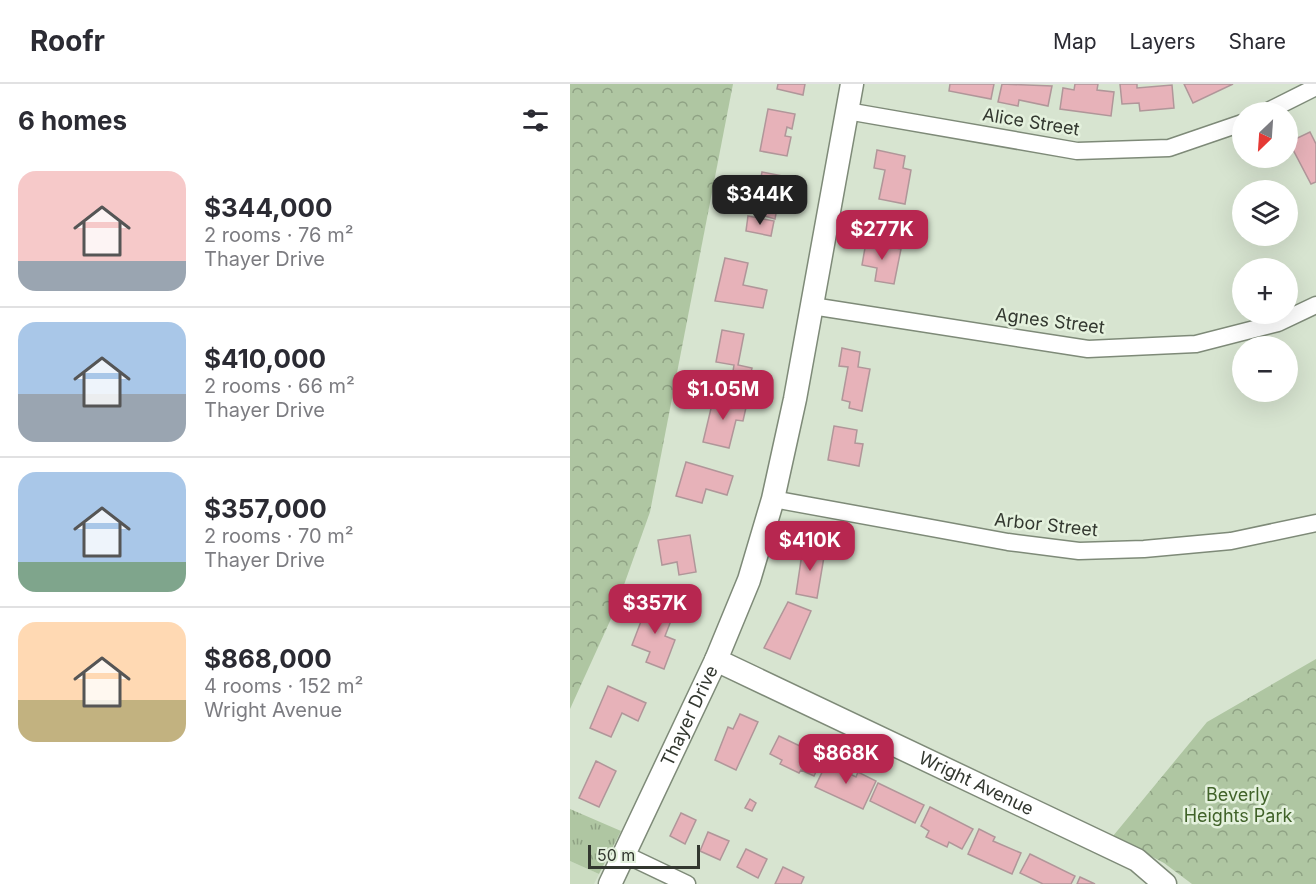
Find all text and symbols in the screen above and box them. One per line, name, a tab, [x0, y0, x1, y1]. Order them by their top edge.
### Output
text: Roofr	[30, 24, 105, 58]
text: Map	[1053, 29, 1097, 54]
text: Layers	[1130, 29, 1196, 54]
text: Share	[1229, 29, 1286, 54]
north arrow	[1232, 102, 1298, 168]
map controls	[1232, 102, 1298, 402]
street label: Alice Street	[981, 103, 1081, 140]
icon: filters	[519, 104, 552, 137]
text: 6 homes	[18, 105, 127, 136]
pin: $344K	[718, 175, 802, 226]
button: layers	[1232, 180, 1298, 246]
text: $344K	[726, 182, 794, 206]
text: $344,000	[204, 192, 333, 223]
icon: home	[66, 195, 138, 267]
pin: $277K	[840, 210, 924, 261]
text: $277K	[850, 217, 914, 241]
text: 2 rooms · 76 m²	[204, 223, 353, 247]
text: Thayer Drive	[204, 247, 325, 271]
button: +	[1232, 258, 1298, 324]
street label: Agnes Street	[994, 303, 1106, 338]
button: −	[1232, 336, 1298, 402]
text: $410,000	[204, 343, 326, 374]
icon: home	[66, 346, 138, 418]
pin: $1.05M	[674, 370, 772, 421]
text: 2 rooms · 66 m²	[204, 374, 355, 398]
text: $1.05M	[687, 377, 759, 401]
text: Thayer Drive	[204, 398, 325, 422]
text: $357,000	[204, 493, 327, 524]
icon: home	[66, 496, 138, 568]
street label: Arbor Street	[993, 509, 1099, 540]
pin: $410K	[768, 521, 852, 572]
text: 2 rooms · 70 m²	[204, 524, 354, 548]
text: $410K	[779, 528, 841, 552]
text: Thayer Drive	[204, 548, 325, 572]
pin: $357K	[613, 584, 697, 635]
text: $357K	[623, 591, 687, 615]
text: $868,000	[204, 643, 332, 674]
icon: home	[66, 646, 138, 718]
street label: Thayer Drive	[656, 662, 722, 769]
text: 4 rooms · 152 m²	[204, 674, 363, 698]
text: Wright Avenue	[204, 698, 342, 722]
pin: $868K	[804, 734, 888, 785]
text: $868K	[813, 741, 879, 765]
street label: Wright Avenue	[916, 747, 1037, 819]
park label: Beverly Heights Park	[1184, 784, 1292, 826]
scale bar	[588, 842, 700, 870]
text: 50 m	[597, 845, 635, 865]

